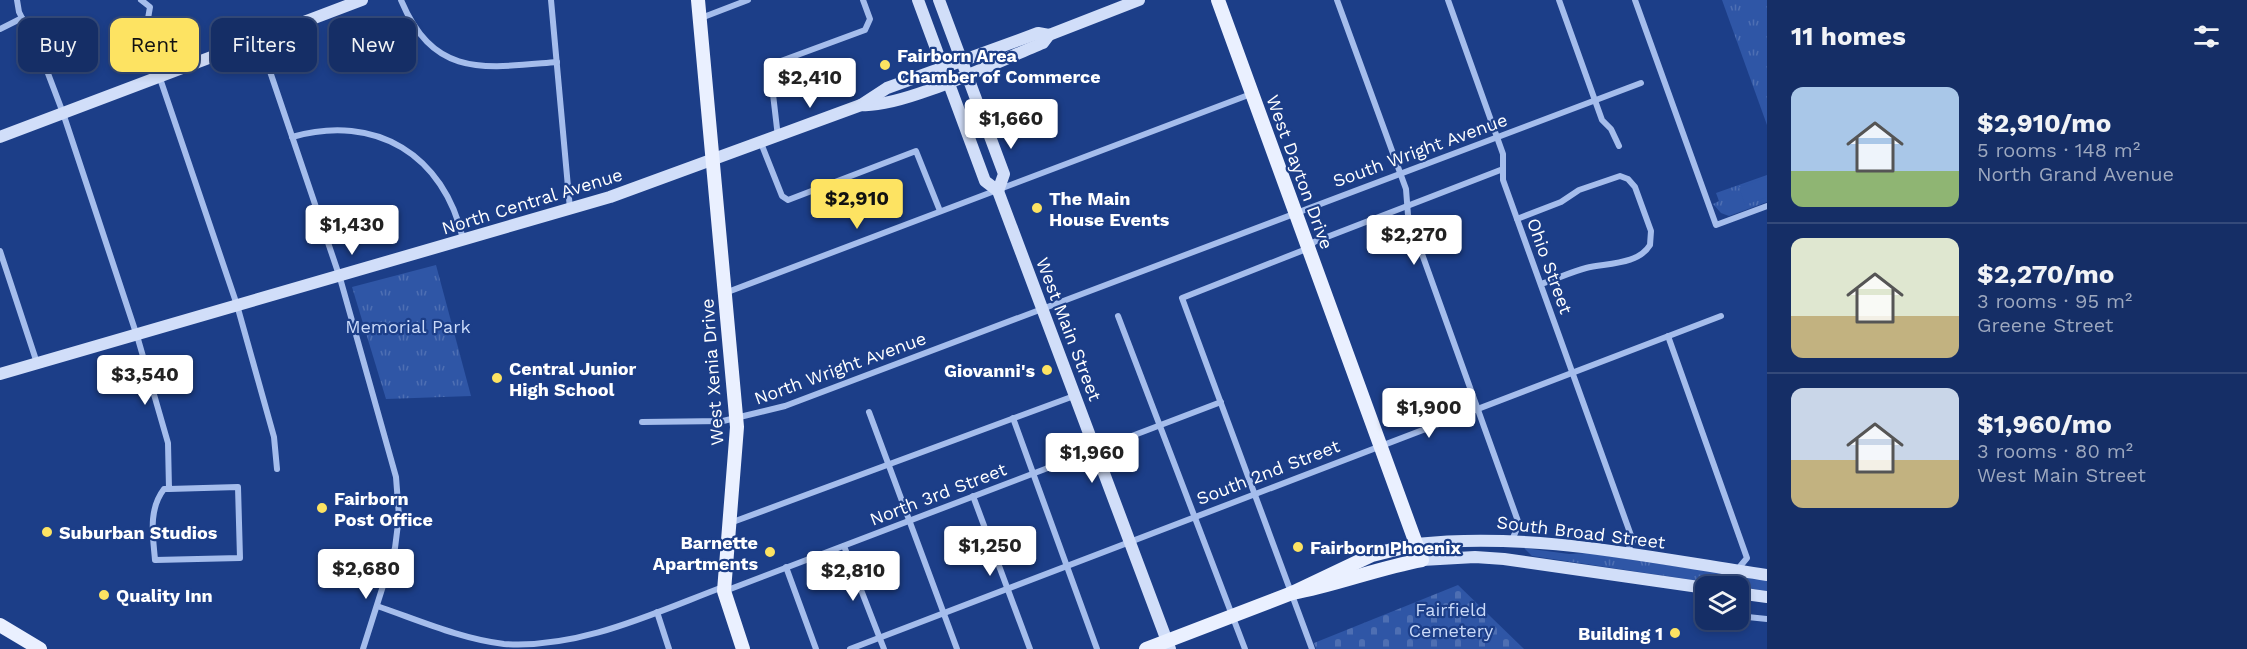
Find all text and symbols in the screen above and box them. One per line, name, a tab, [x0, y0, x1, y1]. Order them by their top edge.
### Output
chip: Buy	[18, 18, 98, 72]
chip: Rent	[110, 18, 199, 72]
chip: Filters	[211, 18, 317, 72]
chip: New	[329, 18, 416, 72]
icon: filters	[2190, 20, 2223, 53]
text: 11 homes	[1791, 21, 1906, 51]
place label: Fairborn Area Chamber of Commerce	[897, 45, 1101, 87]
pin: $2,410	[761, 58, 859, 109]
marker: Fairborn Area Chamber of Commerce	[878, 58, 892, 72]
text: $2,410	[778, 65, 842, 89]
street label: West Dayton Drive	[1262, 92, 1338, 252]
pin: $1,660	[962, 99, 1060, 150]
text: $1,660	[979, 106, 1043, 130]
text: $2,910/mo	[1977, 108, 2111, 138]
street label: South Wright Avenue	[1330, 109, 1510, 191]
icon: home	[1839, 111, 1911, 183]
text: 5 rooms · 148 m²	[1977, 138, 2140, 162]
text: North Grand Avenue	[1977, 162, 2174, 186]
street label: North Central Avenue	[439, 163, 625, 239]
pin: $2,910	[808, 179, 906, 230]
text: $2,910	[825, 186, 889, 210]
place label: The Main House Events	[1049, 188, 1170, 230]
marker: The Main House Events	[1030, 201, 1044, 215]
pin: $1,430	[303, 205, 401, 256]
text: $1,430	[320, 212, 384, 236]
pin: $2,270	[1365, 215, 1463, 266]
street label: Ohio Street	[1523, 215, 1577, 317]
text: $2,270	[1381, 222, 1447, 246]
street label: West Main Street	[1032, 254, 1106, 404]
text: $2,270/mo	[1977, 259, 2114, 289]
icon: home	[1839, 262, 1911, 334]
text: 3 rooms · 95 m²	[1977, 289, 2132, 313]
street label: West Xenia Drive	[696, 298, 728, 446]
text: Greene Street	[1977, 313, 2113, 337]
park label: Memorial Park	[345, 316, 471, 337]
street label: North Wright Avenue	[751, 327, 929, 409]
pin: $3,540	[96, 355, 194, 406]
place label: Central Junior High School	[509, 358, 637, 400]
place label: Giovanni's	[944, 360, 1035, 381]
text: $3,540	[111, 362, 179, 386]
marker: Giovanni's	[1040, 363, 1054, 377]
marker: Central Junior High School	[490, 371, 504, 385]
pin: $1,900	[1380, 388, 1478, 439]
text: $1,900	[1396, 395, 1462, 419]
text: $1,960/mo	[1977, 409, 2112, 439]
icon: home	[1839, 412, 1911, 484]
pin: $1,960	[1043, 433, 1141, 484]
street label: South 2nd Street	[1194, 435, 1343, 509]
text: 3 rooms · 80 m²	[1977, 439, 2133, 463]
text: $1,960	[1060, 440, 1124, 464]
street label: North 3rd Street	[867, 458, 1010, 530]
text: West Main Street	[1977, 463, 2146, 487]
place label: Fairborn Post Office	[334, 488, 433, 530]
marker: Fairborn Post Office	[315, 501, 329, 515]
street label: South Broad Street	[1496, 511, 1667, 553]
place label: Suburban Studios	[59, 522, 218, 543]
marker: Suburban Studios	[40, 525, 54, 539]
pin: $1,250	[941, 526, 1039, 577]
place label: Barnette Apartments	[653, 532, 758, 574]
text: $1,250	[958, 533, 1022, 557]
place label: Fairborn Phoenix	[1310, 537, 1461, 558]
marker: Fairborn Phoenix	[1291, 540, 1305, 554]
marker: Barnette Apartments	[763, 545, 777, 559]
pin: $2,680	[317, 549, 415, 600]
pin: $2,810	[804, 551, 902, 602]
text: $2,680	[332, 556, 400, 580]
text: $2,810	[821, 558, 885, 582]
map controls	[1695, 576, 1749, 630]
button: layers	[1695, 576, 1749, 630]
place label: Quality Inn	[116, 585, 213, 606]
marker: Quality Inn	[97, 588, 111, 602]
park label: Fairfield Cemetery	[1409, 599, 1494, 641]
place label: Building 1	[1578, 623, 1663, 644]
marker: Building 1	[1668, 626, 1682, 640]

